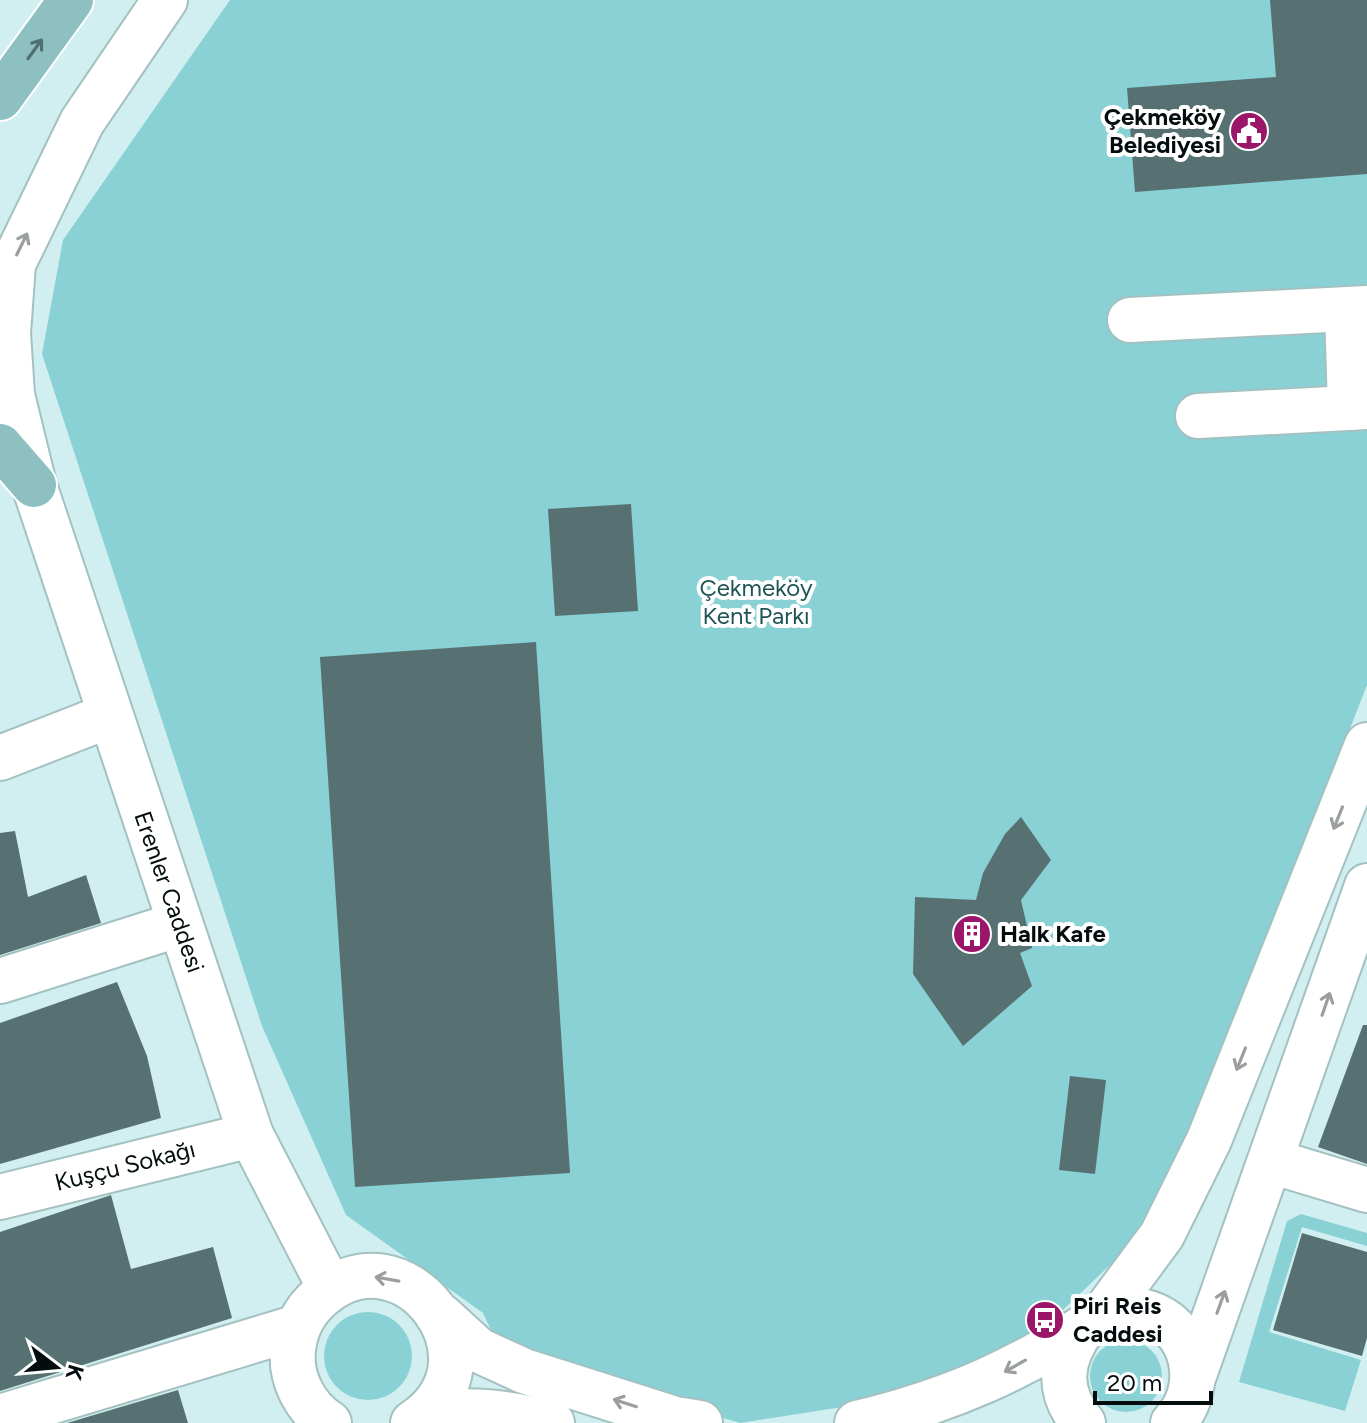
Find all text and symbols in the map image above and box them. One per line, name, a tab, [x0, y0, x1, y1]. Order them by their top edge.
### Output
one-way arrow	[26, 39, 43, 60]
place label: Çekmeköy Belediyesi	[1104, 102, 1221, 159]
public building icon: Çekmeköy Belediyesi	[1228, 110, 1270, 152]
one-way arrow	[15, 232, 31, 256]
park label: Çekmeköy Kent Parkı	[699, 573, 813, 630]
one-way arrow	[1330, 805, 1344, 830]
street label: Erenler Caddesi	[128, 807, 211, 976]
building icon: Halk Kafe	[951, 913, 993, 955]
place label: Halk Kafe	[1000, 919, 1106, 948]
one-way arrow	[1319, 992, 1334, 1017]
one-way arrow	[1233, 1046, 1247, 1071]
street label: Kuşçu Sokağı	[52, 1134, 198, 1197]
one-way arrow	[375, 1271, 400, 1286]
one-way arrow	[1214, 1290, 1229, 1315]
place label: Piri Reis Caddesi	[1073, 1291, 1163, 1348]
bus stop icon: Piri Reis Caddesi	[1024, 1299, 1066, 1341]
north arrow	[16, 1327, 96, 1407]
scale bar	[1095, 1355, 1211, 1405]
one-way arrow	[1004, 1359, 1028, 1375]
text: K	[60, 1362, 90, 1383]
text: 20 m	[1107, 1368, 1162, 1397]
one-way arrow	[612, 1395, 638, 1410]

